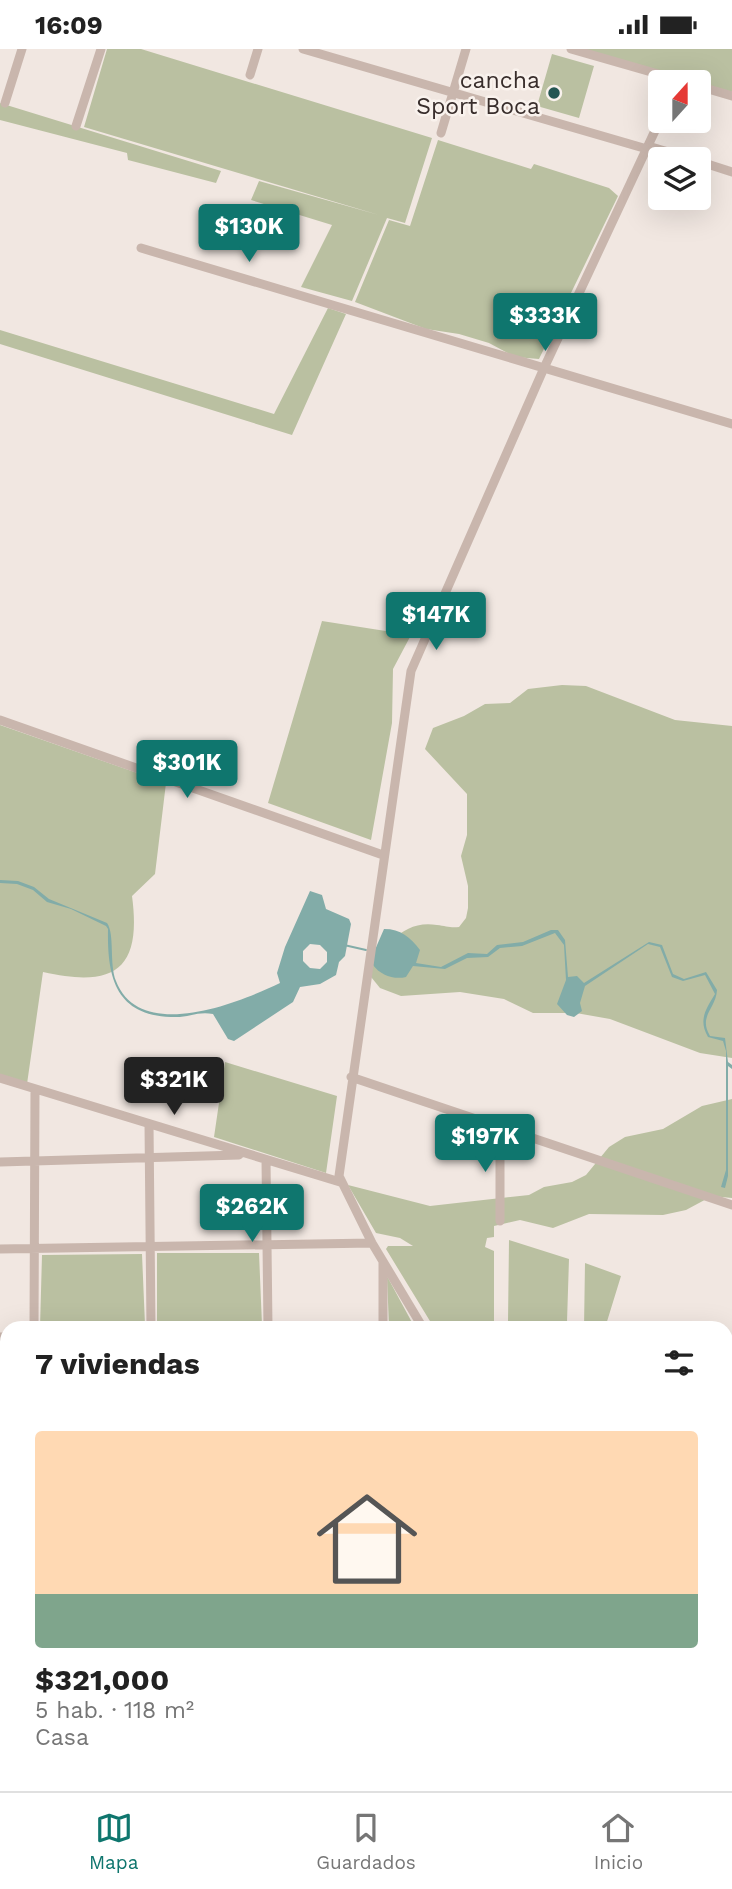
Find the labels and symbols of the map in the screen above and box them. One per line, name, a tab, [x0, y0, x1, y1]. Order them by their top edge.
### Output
place label: cancha Sport Boca	[416, 67, 540, 120]
north arrow	[648, 70, 710, 133]
marker: cancha Sport Boca	[546, 85, 562, 101]
pin: $130K	[200, 205, 298, 264]
pin: $333K	[496, 293, 594, 353]
pin: $147K	[387, 593, 485, 652]
pin: $301K	[138, 741, 236, 800]
pin: $321K	[125, 1058, 223, 1117]
pin: $197K	[436, 1115, 534, 1174]
pin: $262K	[203, 1185, 301, 1244]

